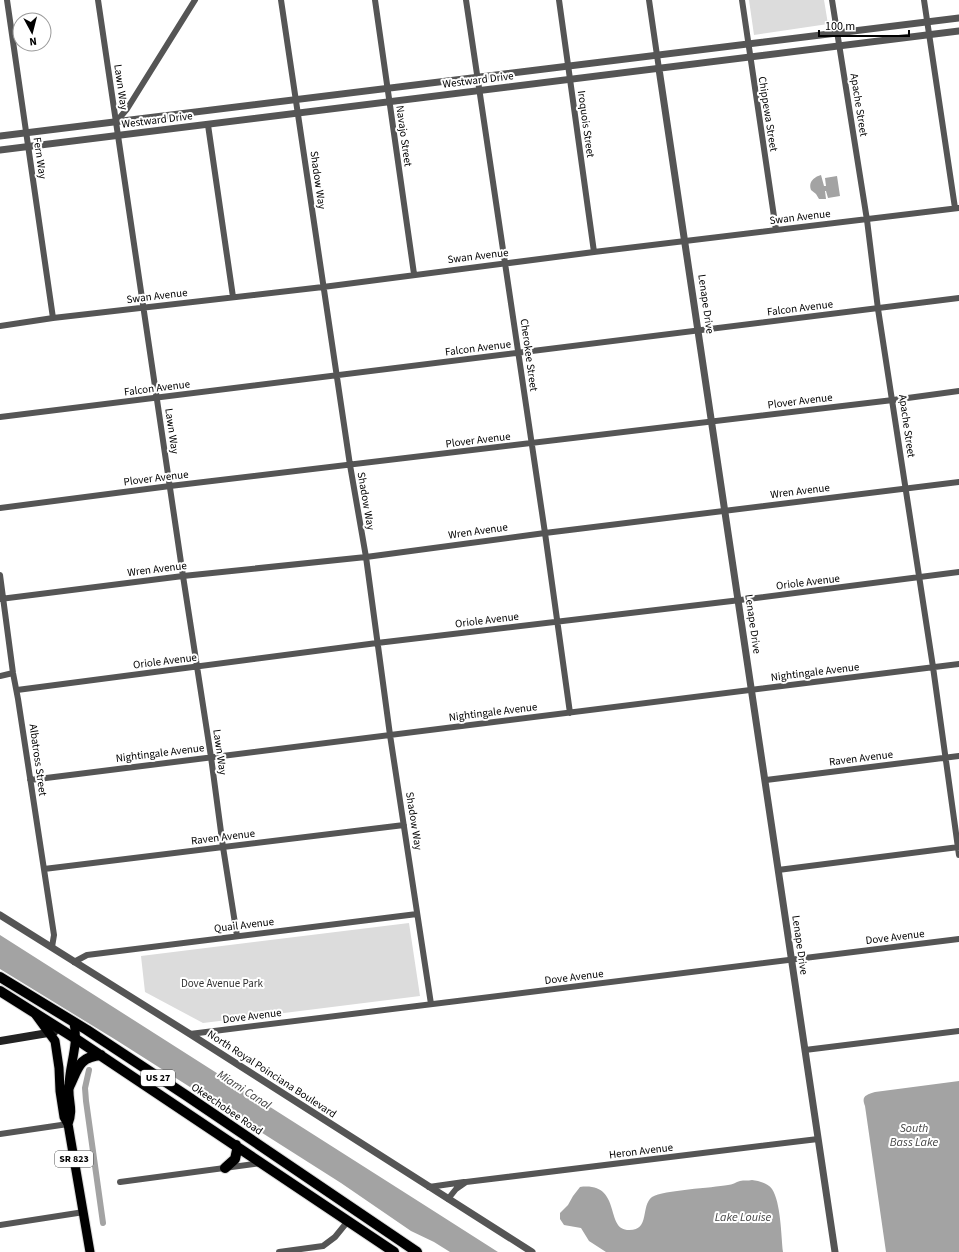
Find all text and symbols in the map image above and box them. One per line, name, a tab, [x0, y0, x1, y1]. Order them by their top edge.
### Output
north arrow	[12, 12, 52, 52]
scale bar	[819, 12, 909, 38]
text: 100 m	[825, 18, 855, 35]
text: N	[29, 34, 38, 49]
street label: Lawn Way	[110, 63, 132, 111]
street label: Westward Drive	[442, 68, 515, 92]
street label: Apache Street	[847, 72, 871, 138]
street label: Chippewa Street	[755, 75, 781, 153]
street label: Iroquois Street	[574, 89, 598, 159]
street label: Navajo Street	[392, 104, 416, 168]
street label: Westward Drive	[121, 108, 194, 132]
street label: Fern Way	[30, 136, 50, 180]
street label: Shadow Way	[306, 150, 330, 210]
street label: Swan Avenue	[769, 206, 832, 228]
street label: Swan Avenue	[447, 245, 510, 267]
street label: Lenape Drive	[694, 273, 718, 335]
street label: Swan Avenue	[126, 285, 189, 307]
street label: Falcon Avenue	[766, 296, 834, 319]
street label: Cherokee Street	[516, 318, 542, 393]
street label: Falcon Avenue	[444, 336, 512, 359]
street label: Falcon Avenue	[123, 376, 191, 399]
street label: Plover Avenue	[767, 390, 834, 412]
street label: Apache Street	[895, 393, 919, 459]
street label: Lawn Way	[161, 407, 183, 455]
street label: Plover Avenue	[445, 429, 512, 451]
street label: Plover Avenue	[123, 467, 190, 489]
street label: Shadow Way	[354, 471, 378, 531]
street label: Wren Avenue	[769, 480, 831, 502]
street label: Wren Avenue	[447, 519, 509, 543]
street label: Wren Avenue	[126, 558, 188, 580]
street label: Oriole Avenue	[775, 571, 841, 593]
street label: Lenape Drive	[741, 593, 765, 655]
street label: Oriole Avenue	[454, 609, 520, 631]
street label: Oriole Avenue	[132, 650, 198, 672]
street label: Nightingale Avenue	[770, 659, 861, 685]
street label: Nightingale Avenue	[448, 699, 539, 725]
street label: Albatross Street	[26, 723, 51, 797]
street label: Lawn Way	[209, 728, 231, 776]
street label: Nightingale Avenue	[115, 740, 206, 766]
street label: Raven Avenue	[828, 747, 894, 769]
street label: Shadow Way	[402, 791, 426, 851]
street label: Raven Avenue	[190, 826, 256, 848]
street label: Quail Avenue	[213, 914, 275, 936]
street label: Lenape Drive	[788, 914, 812, 976]
street label: Dove Avenue	[865, 926, 926, 948]
street label: Dove Avenue	[544, 966, 605, 988]
park label: Dove Avenue Park	[181, 976, 264, 991]
street label: Dove Avenue	[222, 1005, 283, 1027]
street label: North Royal Poinciana Boulevard	[205, 1027, 339, 1121]
water label: Miami Canal	[214, 1066, 274, 1114]
road number: US 27	[141, 1070, 175, 1086]
street label: Okeechobee Road	[188, 1080, 266, 1138]
water label: South Bass Lake	[890, 1120, 938, 1151]
street label: Heron Avenue	[608, 1140, 674, 1162]
road number: SR 823	[55, 1151, 93, 1167]
water label: Lake Louise	[715, 1209, 772, 1226]

